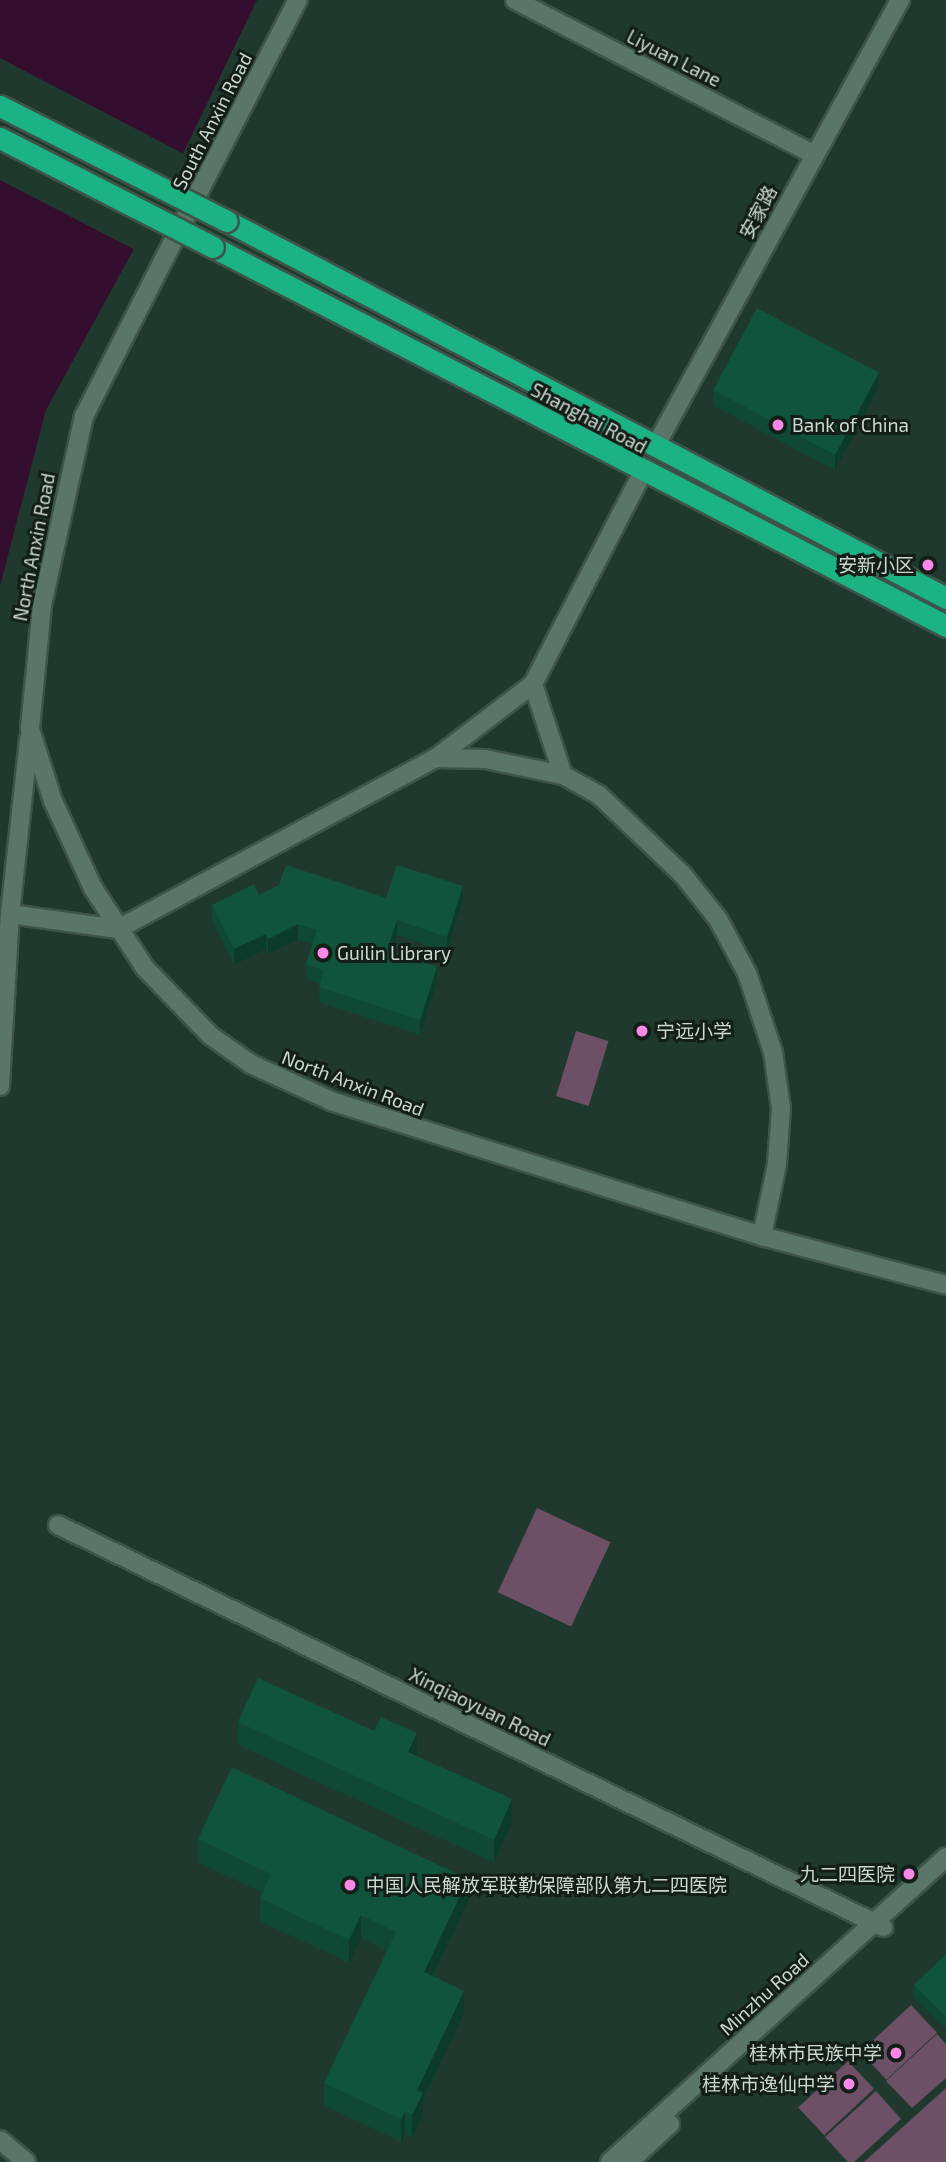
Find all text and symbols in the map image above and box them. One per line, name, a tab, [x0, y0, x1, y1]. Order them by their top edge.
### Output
street label: Liyuan Lane	[623, 25, 725, 91]
street label: South Anxin Road	[167, 48, 257, 194]
street label: 安家路	[735, 181, 781, 243]
street label: Shanghai Road	[527, 378, 651, 458]
place label: Bank of China	[792, 414, 909, 436]
marker: Bank of China	[770, 417, 786, 433]
street label: North Anxin Road	[8, 471, 60, 623]
place label: 安新小区	[838, 554, 914, 576]
marker: 安新小区	[920, 557, 936, 573]
place label: Guilin Library	[337, 942, 451, 964]
marker: Guilin Library	[315, 945, 331, 961]
place label: 宁远小学	[656, 1020, 732, 1042]
marker: 宁远小学	[634, 1023, 650, 1039]
street label: North Anxin Road	[278, 1045, 428, 1121]
street label: Xinqiaoyuan Road	[406, 1663, 554, 1751]
place label: 九二四医院	[800, 1863, 895, 1885]
marker: 九二四医院	[901, 1866, 917, 1882]
place label: 中国人民解放军联勤保障部队第九二四医院	[366, 1874, 727, 1896]
marker: 中国人民解放军联勤保障部队第九二四医院	[340, 1875, 360, 1895]
street label: Minzhu Road	[715, 1948, 813, 2040]
place label: 桂林市民族中学	[749, 2042, 882, 2064]
marker: 桂林市民族中学	[888, 2045, 904, 2061]
place label: 桂林市逸仙中学	[702, 2073, 835, 2095]
marker: 桂林市逸仙中学	[841, 2076, 857, 2092]

